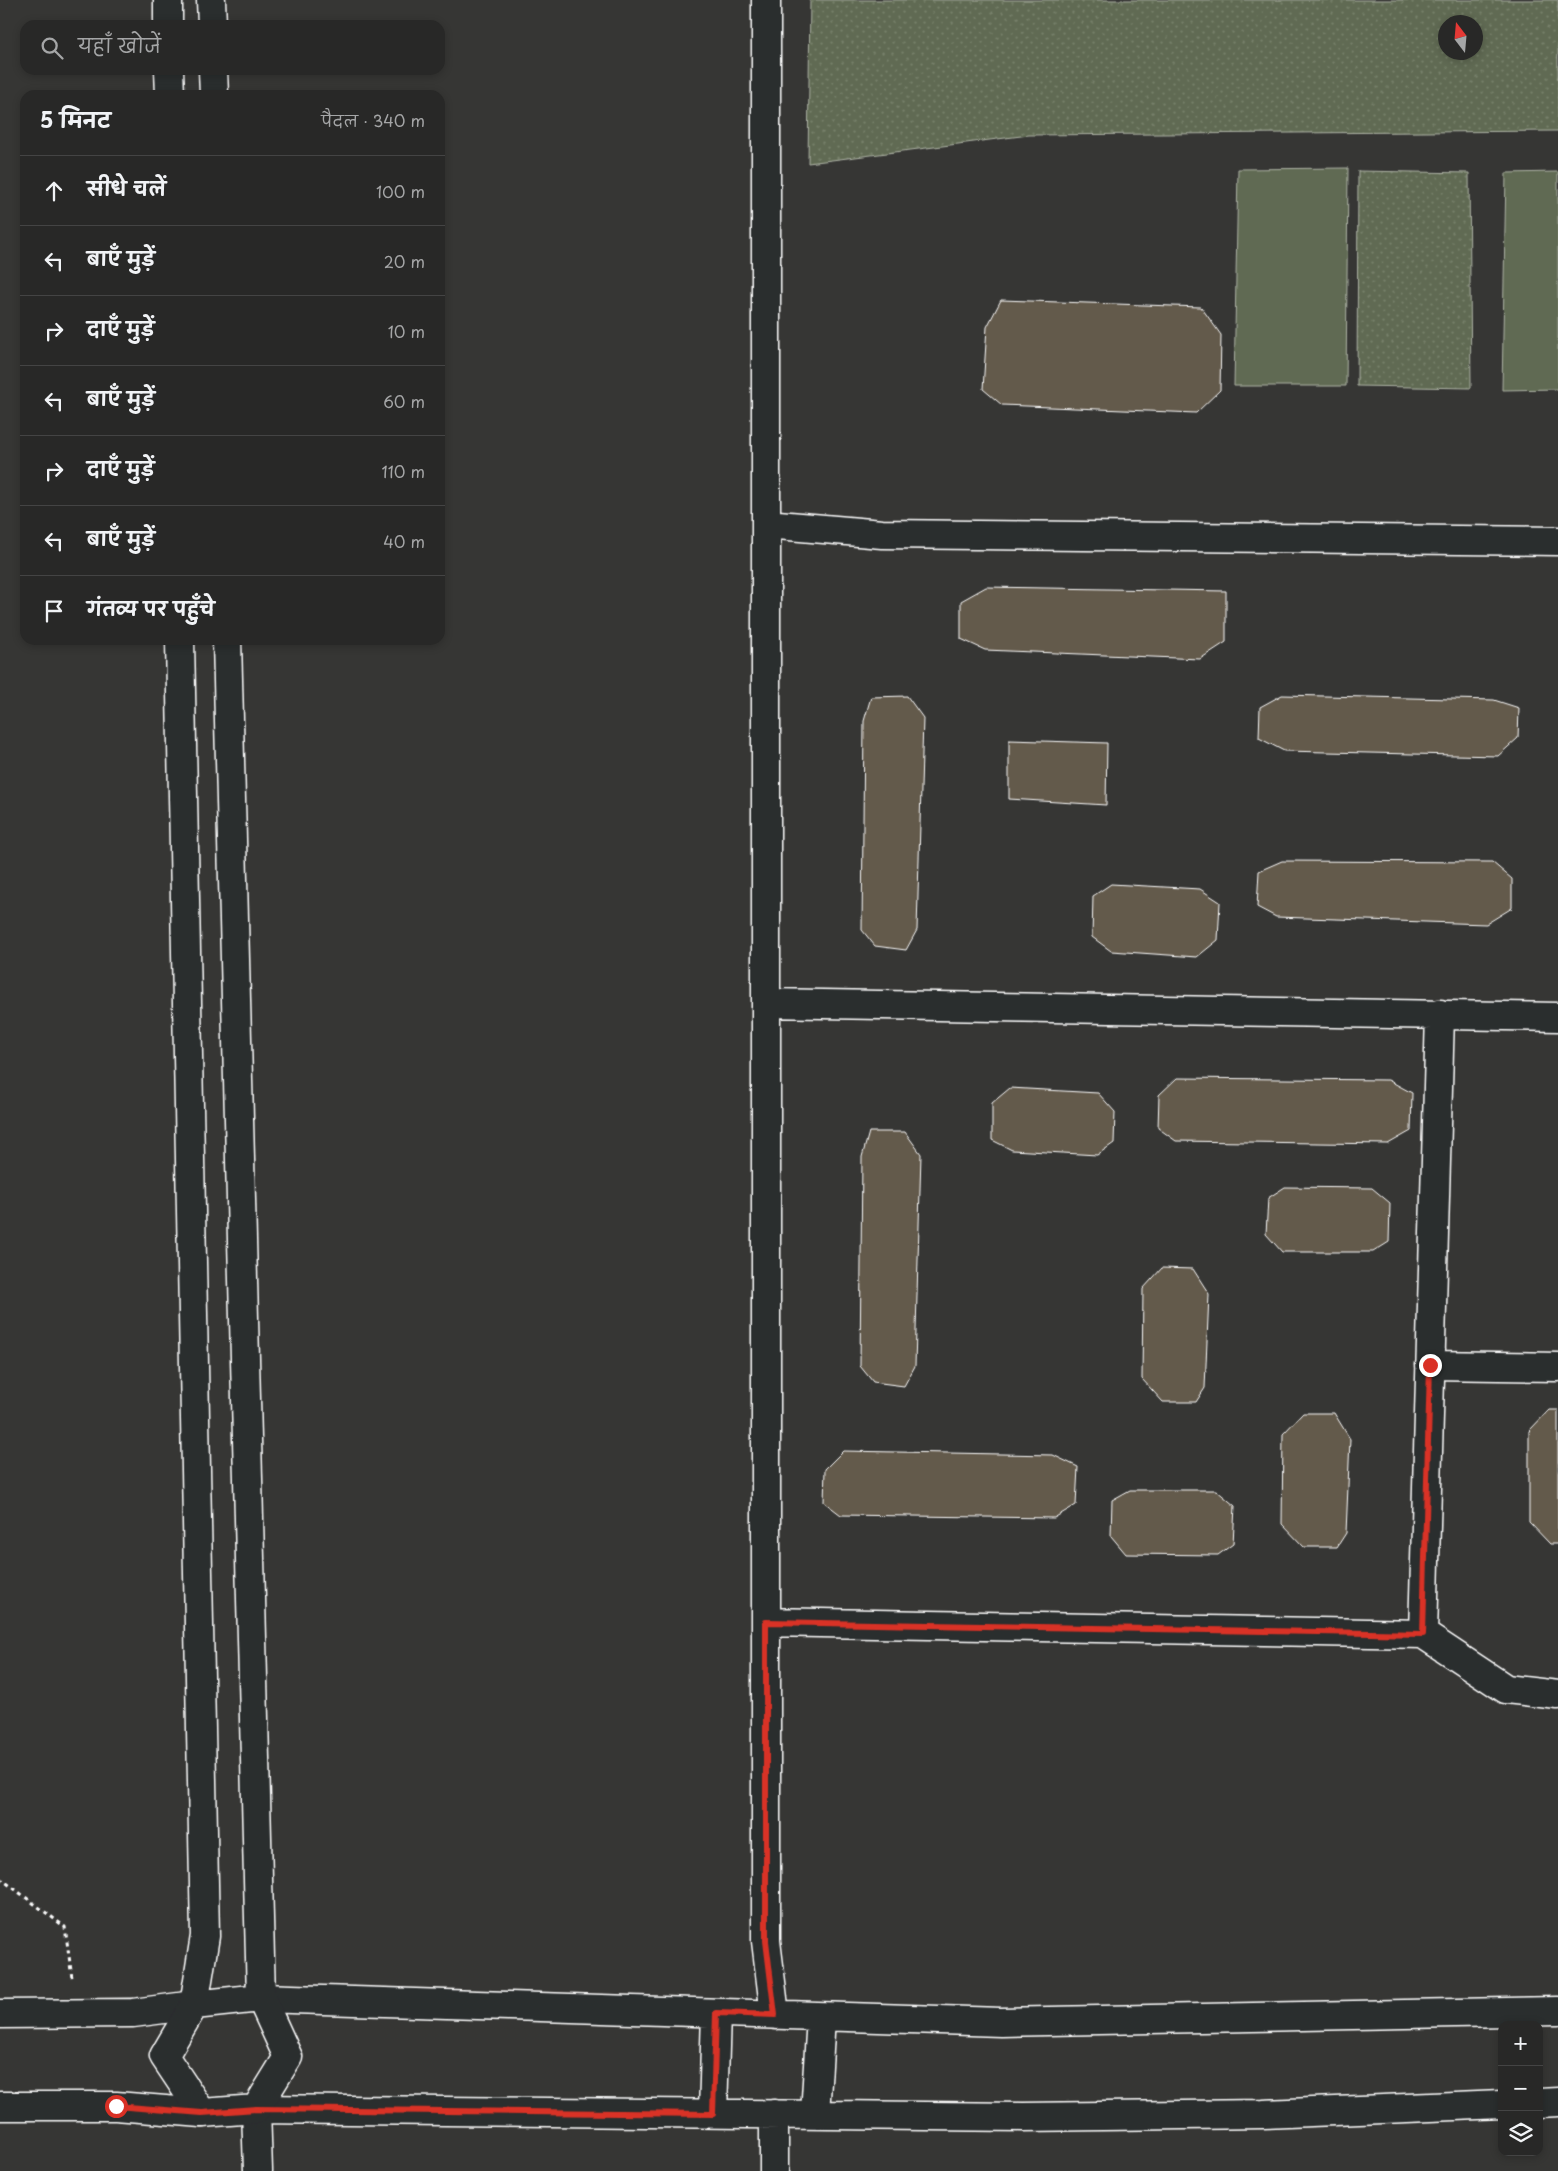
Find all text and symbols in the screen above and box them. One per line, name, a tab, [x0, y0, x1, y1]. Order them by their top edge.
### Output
north arrow	[1438, 15, 1483, 60]
search box	[20, 20, 445, 75]
text: यहाँ खोजें	[78, 31, 161, 59]
icon: search	[38, 34, 66, 62]
text: 5 मिनट	[40, 103, 111, 135]
text: पैदल · 340 m	[321, 108, 425, 132]
text: सीधे चलें	[87, 174, 166, 202]
icon: ahead	[40, 177, 68, 205]
text: 100 m	[376, 179, 425, 203]
text: बाएँ मुड़ें	[87, 244, 155, 272]
icon: left	[40, 247, 68, 275]
text: 20 m	[384, 249, 425, 273]
text: दाएँ मुड़ें	[87, 314, 154, 342]
icon: right	[40, 317, 68, 345]
text: 10 m	[388, 319, 425, 343]
text: बाएँ मुड़ें	[87, 384, 155, 412]
icon: left	[40, 387, 68, 415]
text: 60 m	[383, 389, 425, 413]
text: दाएँ मुड़ें	[87, 454, 154, 482]
icon: right	[40, 457, 68, 485]
text: 110 m	[382, 459, 425, 483]
text: बाएँ मुड़ें	[87, 524, 155, 552]
icon: left	[40, 527, 68, 555]
text: 40 m	[383, 529, 425, 553]
text: गंतव्य पर पहुँचे	[87, 594, 215, 622]
icon: arrive	[40, 597, 68, 625]
route end	[1419, 1354, 1442, 1377]
map controls	[1498, 2021, 1543, 2156]
button: +	[1498, 2021, 1543, 2066]
button: −	[1498, 2066, 1543, 2111]
route start	[105, 2095, 128, 2118]
button: layers	[1498, 2111, 1543, 2156]

